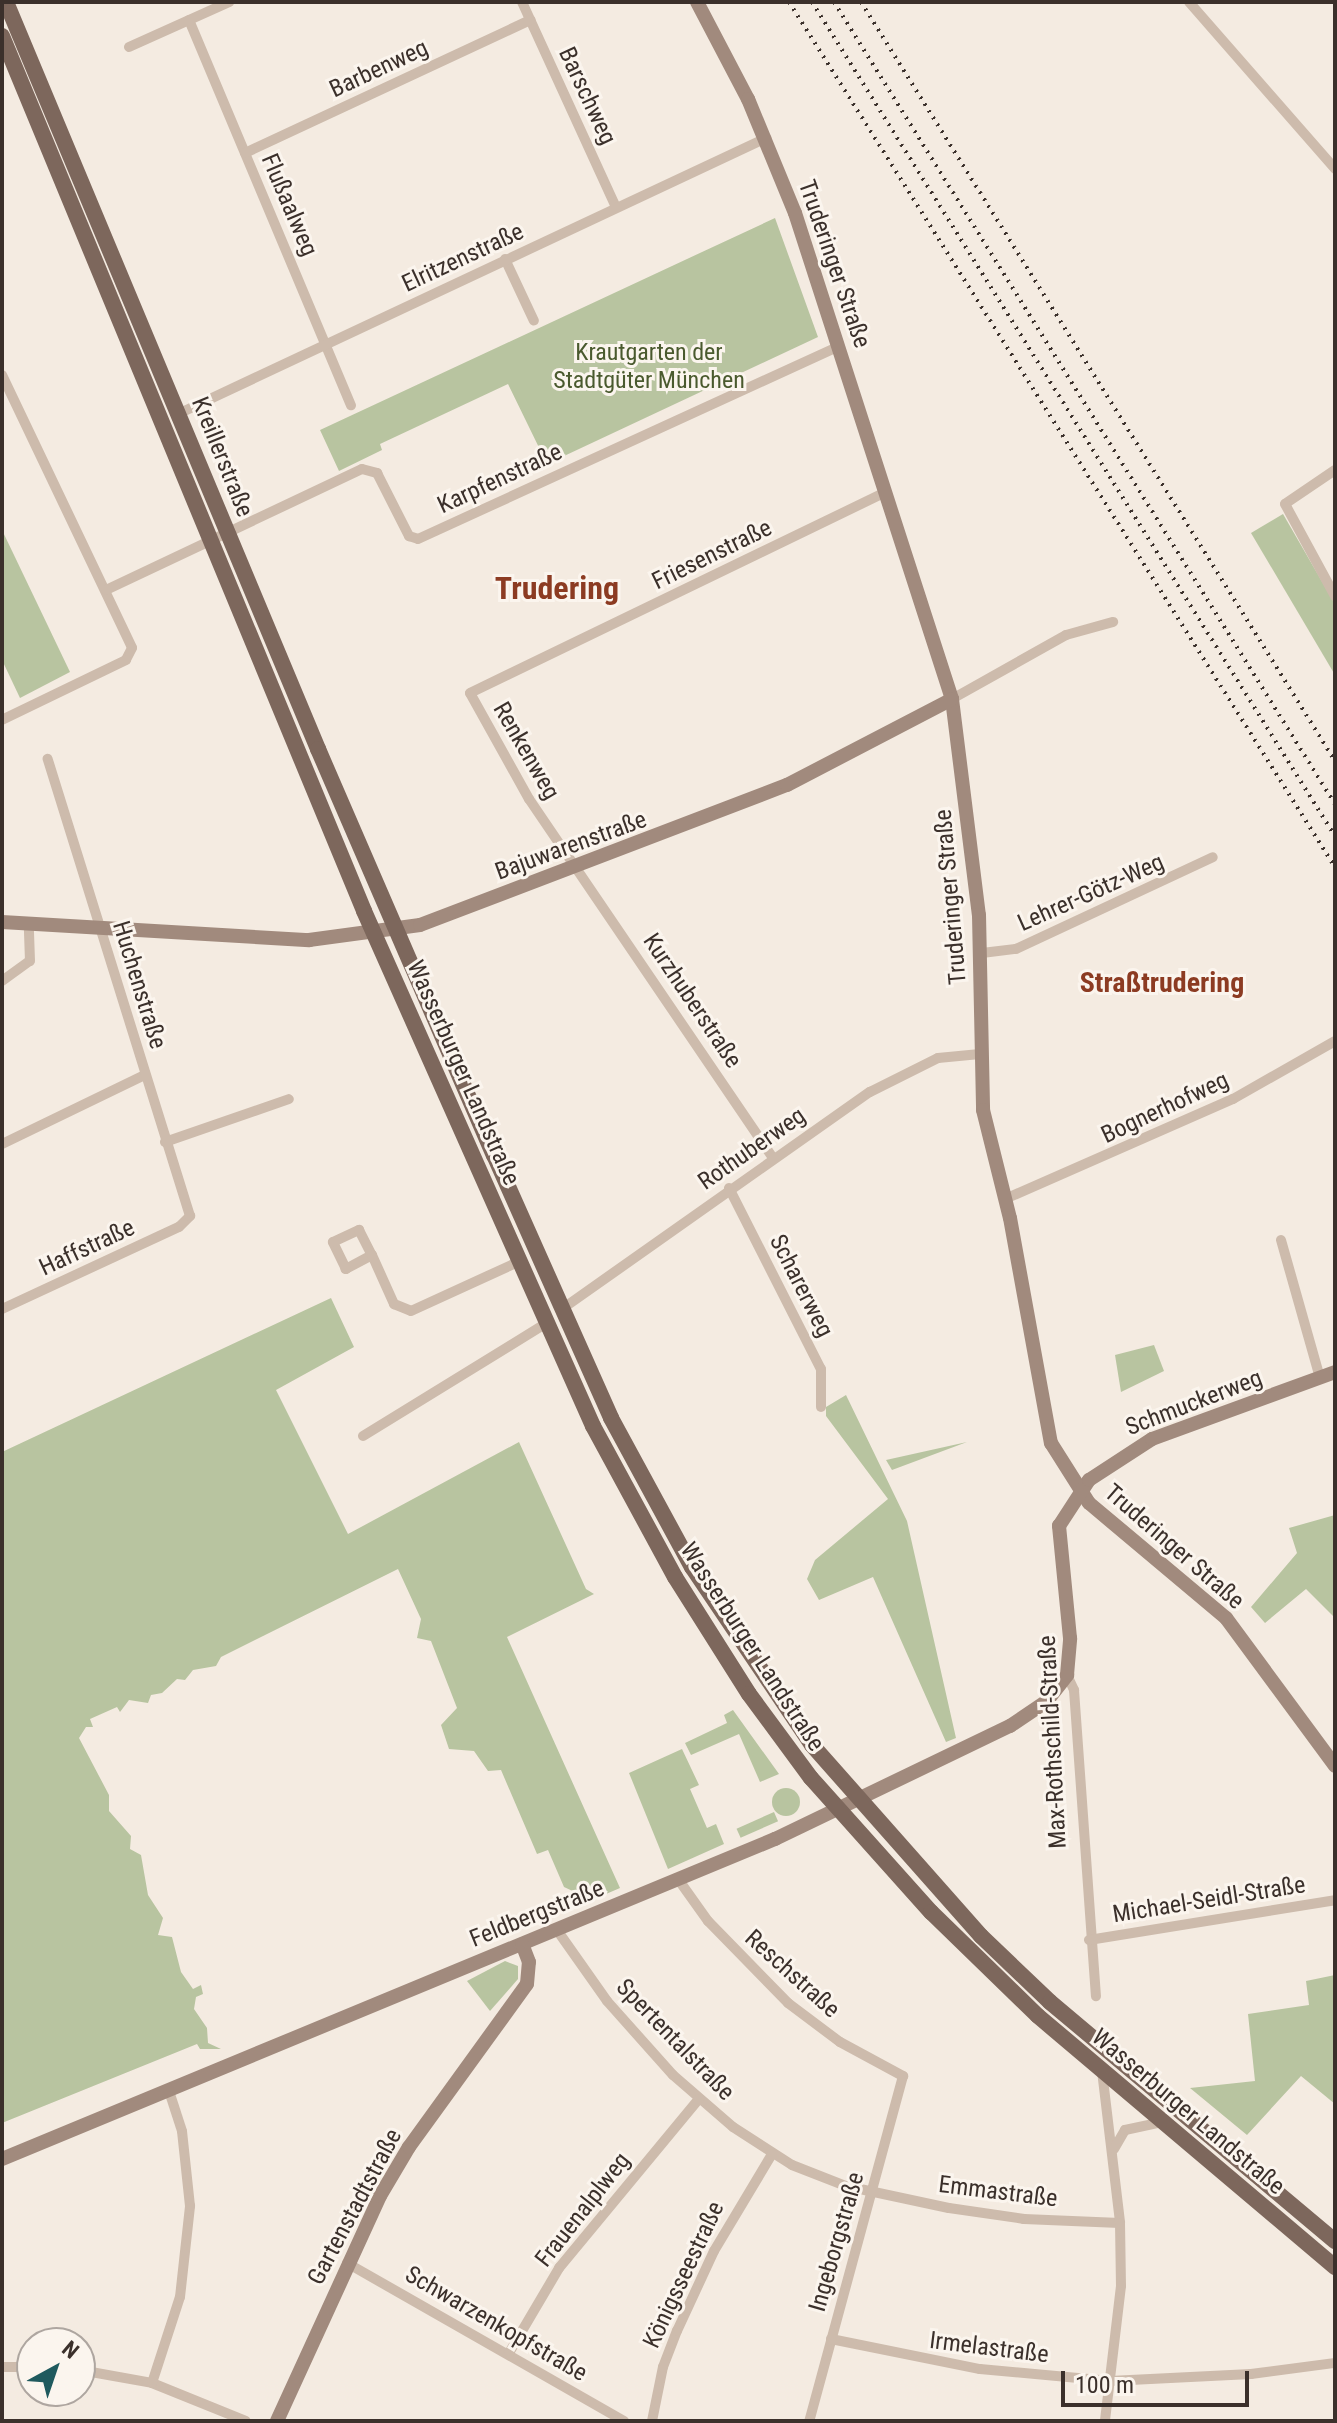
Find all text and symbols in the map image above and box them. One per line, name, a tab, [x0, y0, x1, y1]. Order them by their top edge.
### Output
street label: Barbenweg	[325, 34, 433, 104]
street label: Barschweg	[552, 43, 622, 149]
street label: Flußaalweg	[255, 149, 323, 261]
street label: Truderinger Straße	[792, 176, 876, 352]
street label: Elritzenstraße	[398, 217, 528, 299]
park label: Krautgarten der Stadtgüter München	[553, 339, 745, 395]
street label: Kreillerstraße	[185, 393, 259, 521]
street label: Karpfenstraße	[433, 438, 567, 520]
street label: Friesenstraße	[648, 514, 776, 596]
district label: Trudering	[495, 569, 619, 607]
street label: Renkenweg	[487, 697, 565, 805]
street label: Bajuwarenstraße	[491, 805, 651, 887]
street label: Truderinger Straße	[929, 808, 973, 986]
street label: Lehrer-Götz-Weg	[1014, 848, 1168, 938]
street label: Huchenstraße	[106, 918, 172, 1052]
street label: Kurzhuberstraße	[636, 928, 748, 1074]
street label: Wasserburger Landstraße	[400, 956, 526, 1190]
district label: Straßtrudering	[1080, 966, 1244, 1000]
street label: Bognerhofweg	[1097, 1066, 1233, 1150]
street label: Rothuberweg	[693, 1102, 811, 1196]
street label: Haffstraße	[35, 1213, 139, 1283]
street label: Scharerweg	[763, 1230, 839, 1342]
street label: Schmuckerweg	[1122, 1364, 1266, 1442]
street label: Truderinger Straße	[1098, 1478, 1250, 1616]
street label: Wasserburger Landstraße	[674, 1537, 830, 1757]
street label: Max-Rothschild-Straße	[1033, 1635, 1073, 1849]
street label: Michael-Seidl-Straße	[1111, 1871, 1307, 1929]
street label: Feldbergstraße	[466, 1874, 608, 1954]
street label: Reschstraße	[739, 1924, 845, 2024]
street label: Spertentalstraße	[610, 1973, 740, 2107]
street label: Wasserburger Landstraße	[1086, 2023, 1290, 2201]
street label: Gartenstadtstraße	[302, 2124, 408, 2290]
street label: Frauenalplweg	[529, 2147, 637, 2273]
street label: Ingeborgstraße	[803, 2169, 871, 2315]
street label: Emmastraße	[937, 2170, 1059, 2214]
street label: Königsseestraße	[637, 2197, 731, 2353]
street label: Schwarzenkopfstraße	[400, 2260, 592, 2388]
street label: Irmelastraße	[928, 2326, 1050, 2370]
north arrow	[16, 2327, 96, 2407]
text: N	[57, 2336, 84, 2364]
scale bar	[1065, 2355, 1253, 2405]
text: 100 m	[1075, 2371, 1134, 2399]

